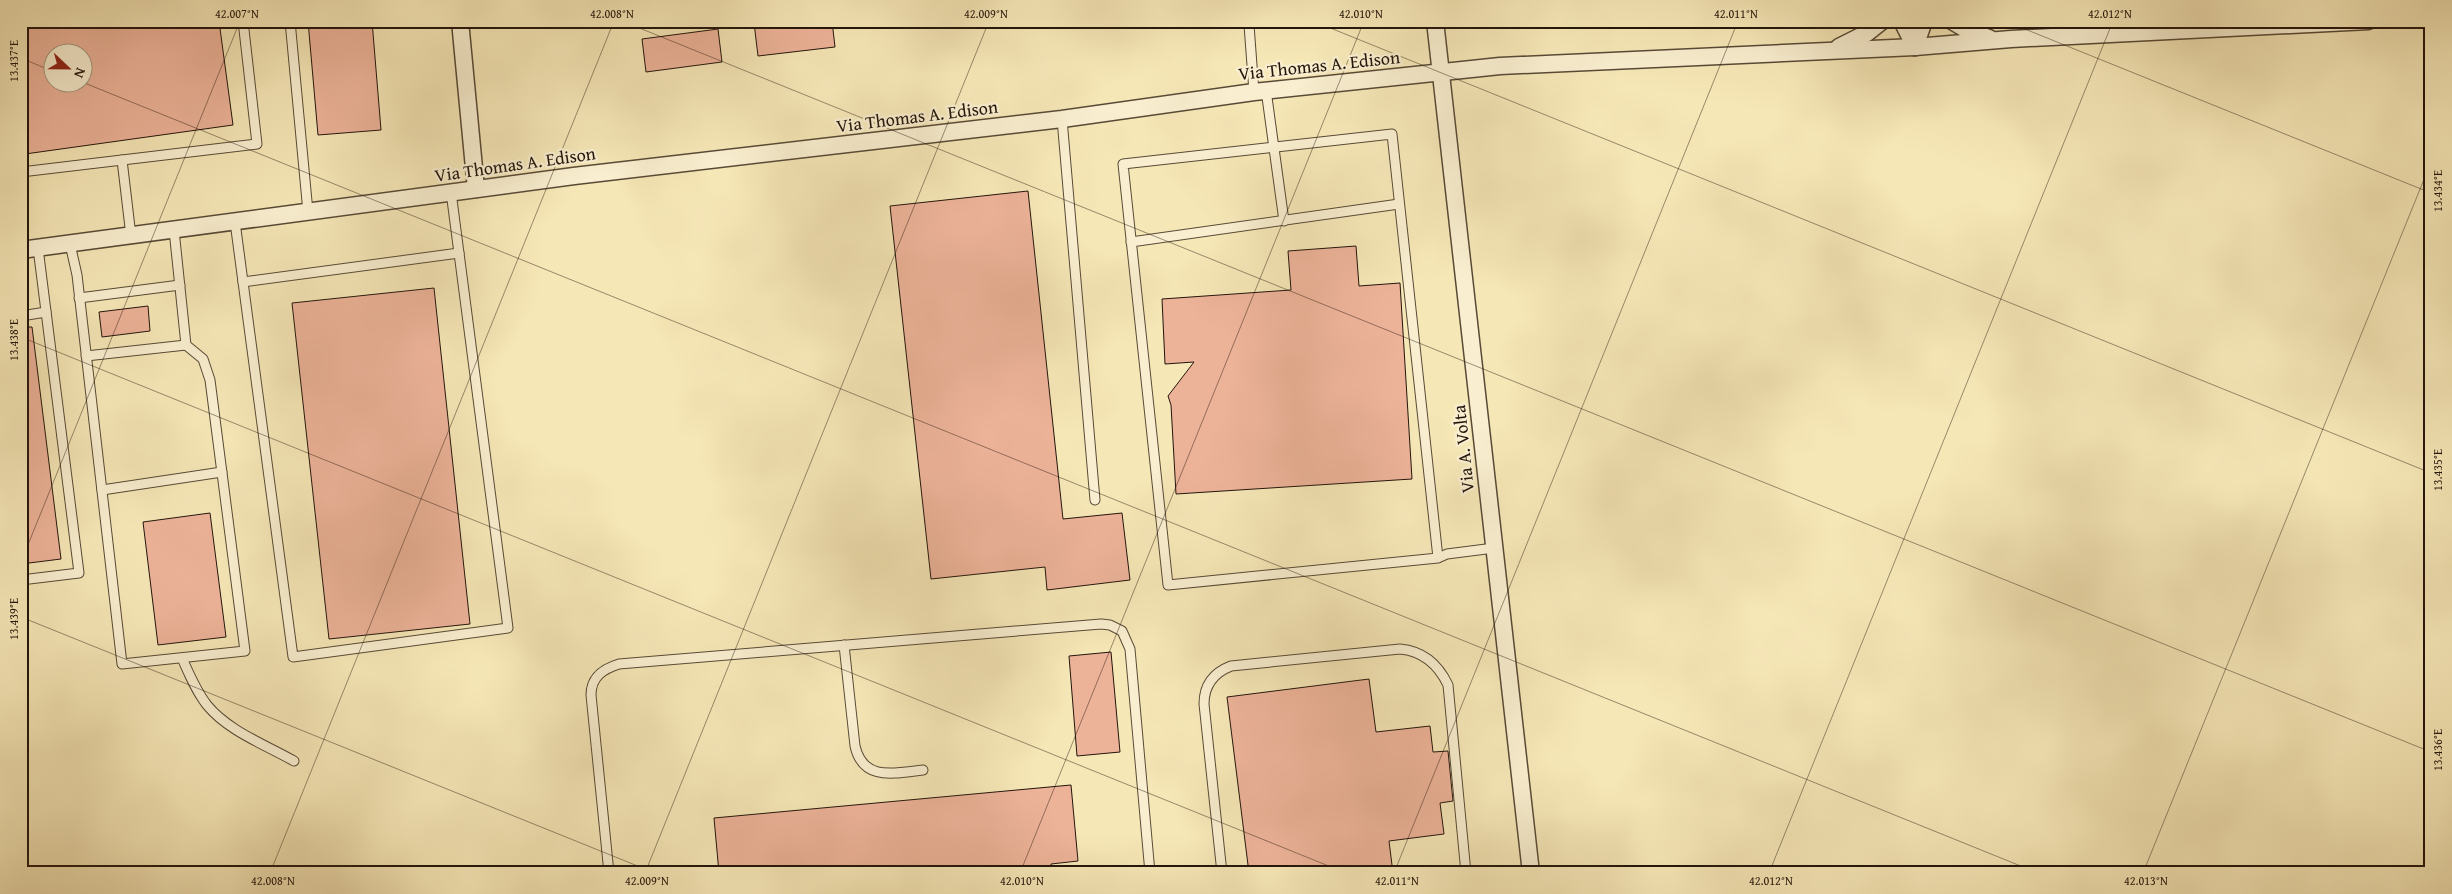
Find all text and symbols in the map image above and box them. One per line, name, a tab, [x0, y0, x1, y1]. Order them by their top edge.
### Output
text: 42.007°N	[215, 5, 259, 22]
text: 42.008°N	[590, 5, 634, 22]
text: 42.009°N	[964, 5, 1008, 22]
text: 42.010°N	[1339, 5, 1383, 22]
text: 42.011°N	[1714, 5, 1758, 22]
text: 42.012°N	[2088, 5, 2132, 22]
text: 13.437°E	[5, 40, 22, 82]
north arrow	[42, 42, 92, 92]
street label: Via Thomas A. Edison	[1237, 43, 1401, 87]
text: N	[69, 65, 91, 82]
street label: Via Thomas A. Edison	[835, 93, 999, 139]
street label: Via Thomas A. Edison	[433, 139, 597, 189]
text: 13.434°E	[2429, 170, 2446, 212]
text: 13.438°E	[5, 319, 22, 361]
street label: Via A. Volta	[1445, 403, 1481, 494]
text: 13.435°E	[2429, 449, 2446, 491]
text: 13.439°E	[5, 598, 22, 640]
text: 13.436°E	[2429, 729, 2446, 771]
text: 42.008°N	[251, 872, 295, 889]
text: 42.009°N	[625, 872, 669, 889]
text: 42.010°N	[1000, 872, 1044, 889]
text: 42.011°N	[1375, 872, 1419, 889]
text: 42.012°N	[1749, 872, 1793, 889]
text: 42.013°N	[2124, 872, 2168, 889]

